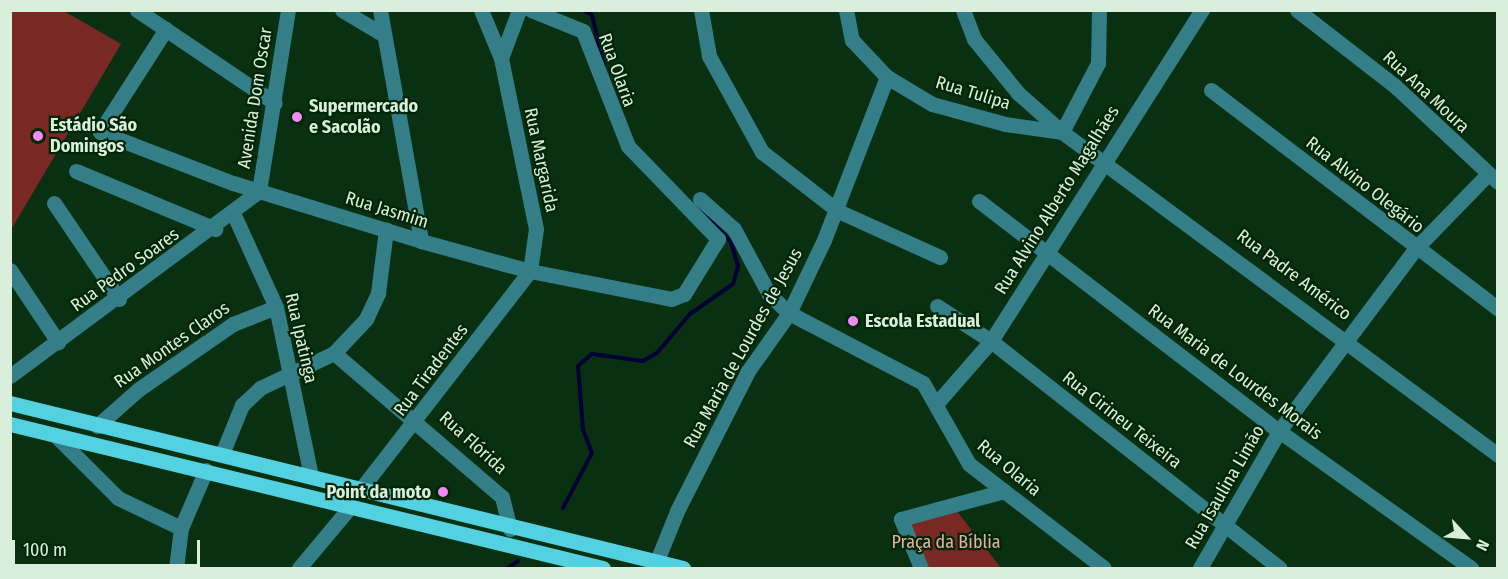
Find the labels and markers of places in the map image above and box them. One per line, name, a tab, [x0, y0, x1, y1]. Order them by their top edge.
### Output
place label: Supermercado e Sacolão	[309, 96, 418, 138]
marker: Supermercado e Sacolão	[290, 110, 304, 124]
place label: Estádio São Domingos	[50, 115, 137, 158]
marker: Estádio São Domingos	[31, 129, 45, 143]
place label: Escola Estadual	[865, 310, 980, 332]
marker: Escola Estadual	[846, 314, 860, 328]
place label: Point da moto	[326, 481, 431, 503]
marker: Point da moto	[436, 485, 450, 499]

